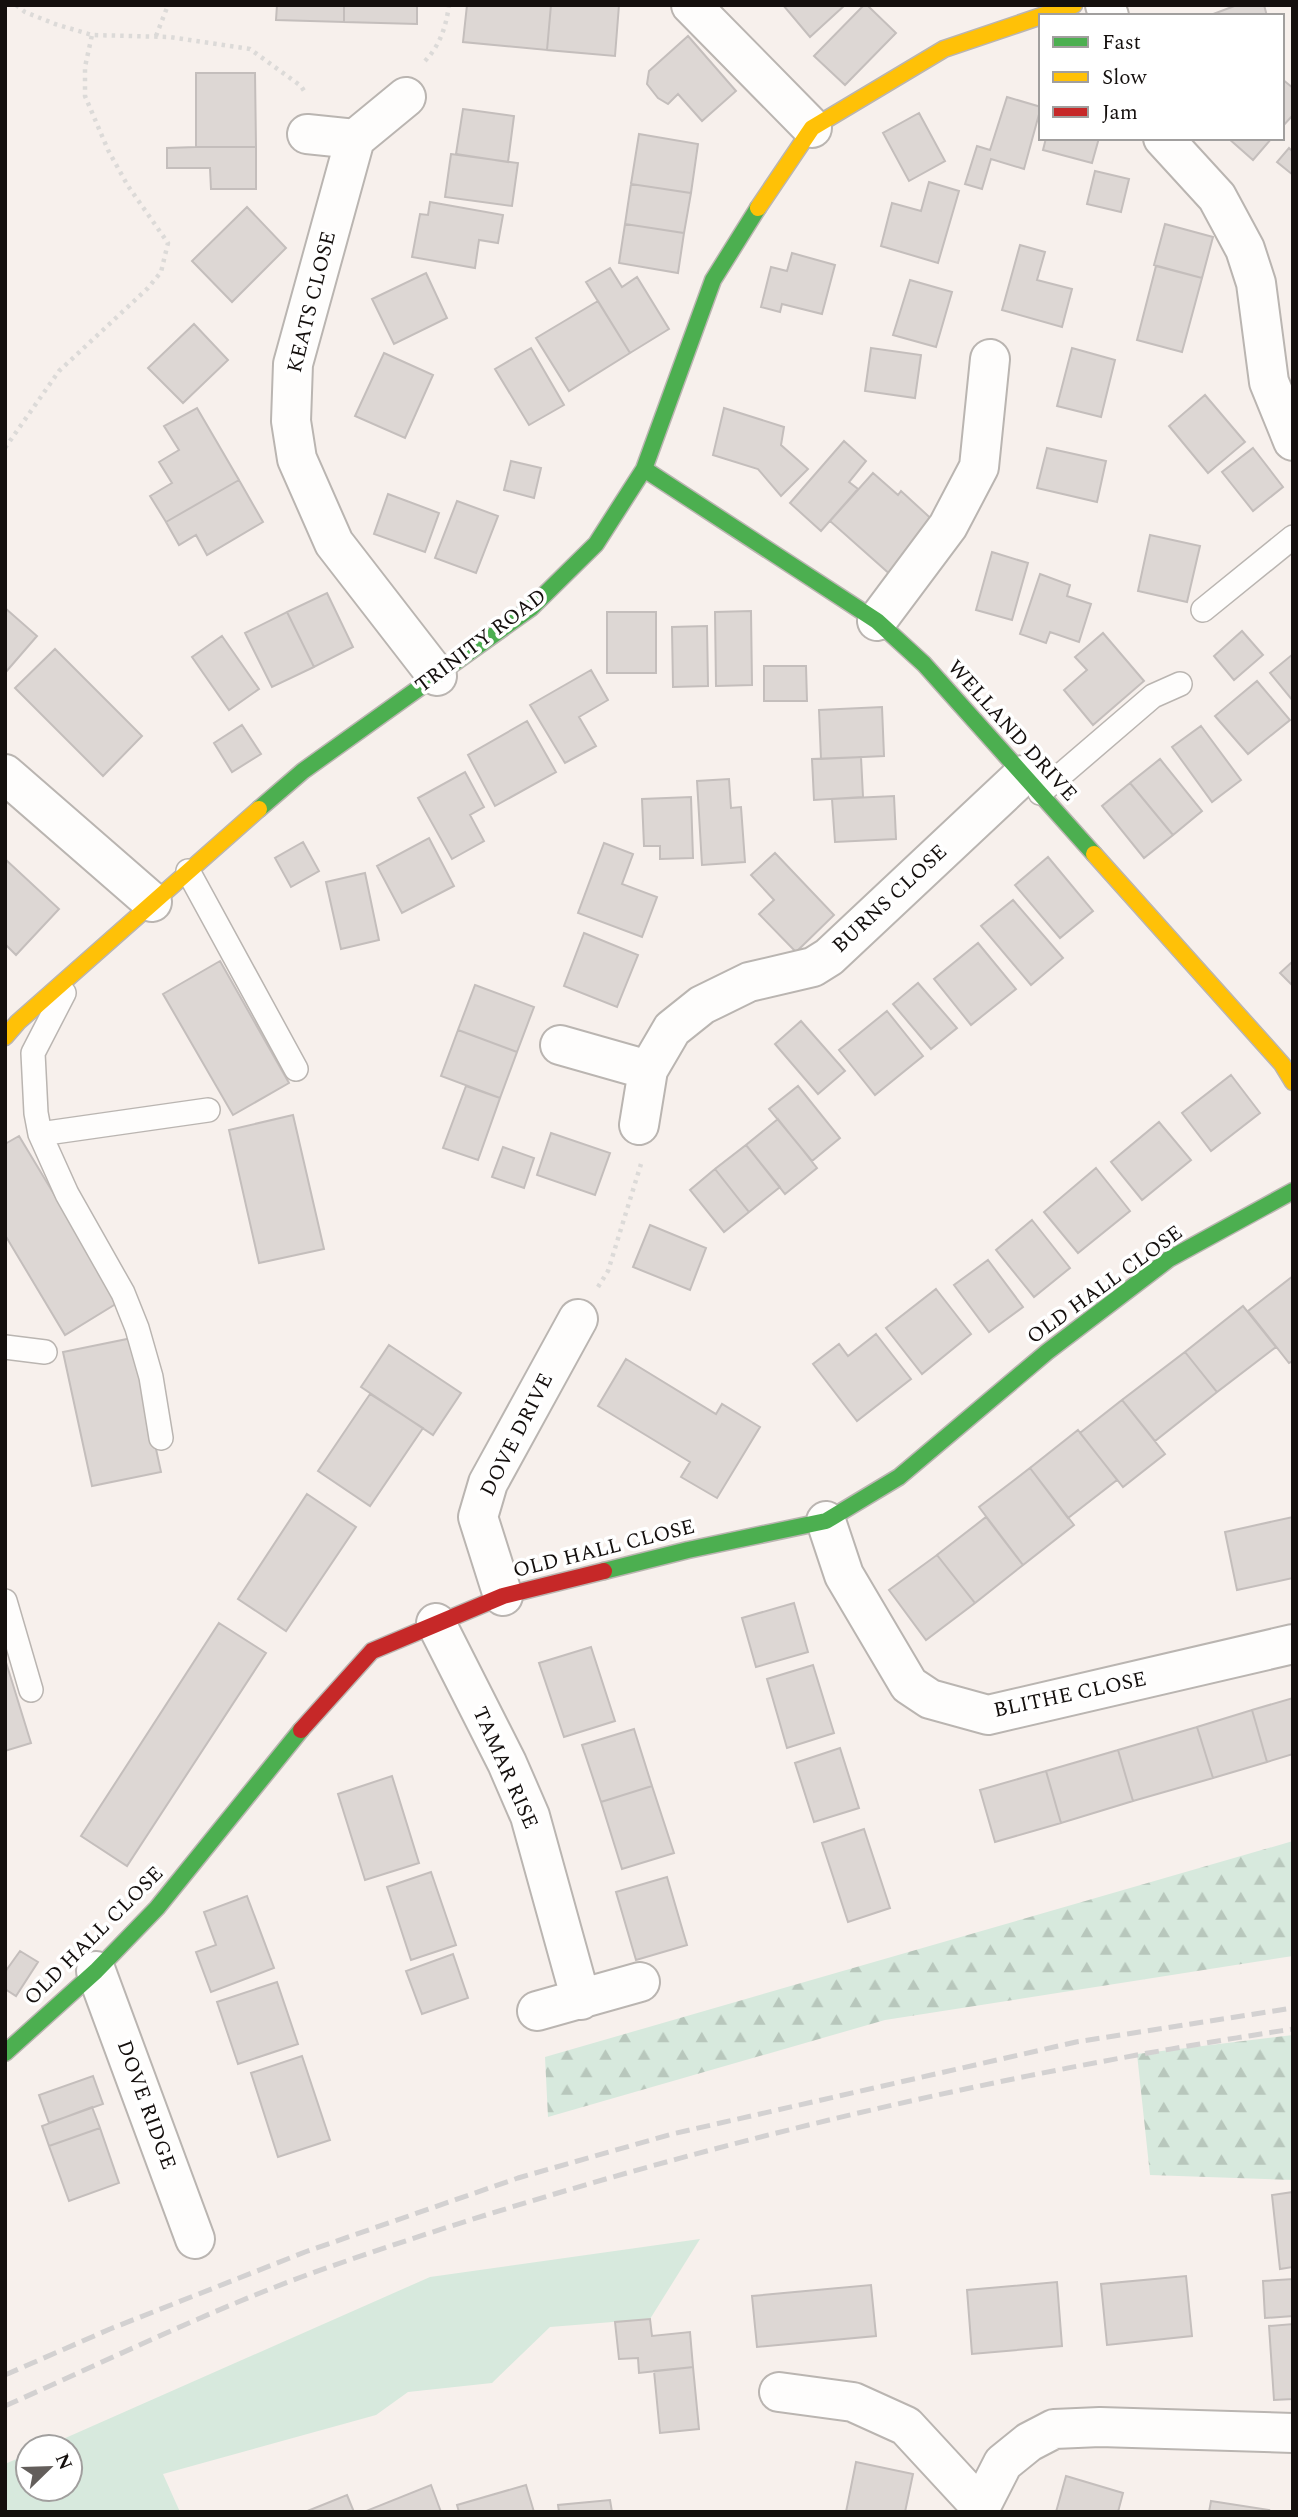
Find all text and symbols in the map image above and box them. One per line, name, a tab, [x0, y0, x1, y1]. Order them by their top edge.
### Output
legend	[1039, 14, 1284, 140]
text: Fast	[1102, 27, 1141, 59]
text: Slow	[1102, 62, 1148, 94]
text: Jam	[1102, 97, 1138, 129]
street label: KEATS CLOSE	[279, 228, 345, 376]
street label: TRINITY ROAD	[408, 581, 554, 701]
street label: WELLAND DRIVE	[939, 653, 1085, 809]
street label: BURNS CLOSE	[825, 837, 955, 961]
street label: OLD HALL CLOSE	[1020, 1217, 1190, 1353]
street label: DOVE DRIVE	[472, 1368, 562, 1502]
street label: OLD HALL CLOSE	[510, 1511, 698, 1587]
street label: BLITHE CLOSE	[991, 1663, 1149, 1727]
street label: TAMAR RISE	[464, 1702, 546, 1834]
street label: OLD HALL CLOSE	[17, 1859, 171, 2013]
street label: DOVE RIDGE	[108, 2036, 184, 2174]
north arrow	[14, 2433, 84, 2503]
text: N	[47, 2449, 80, 2475]

